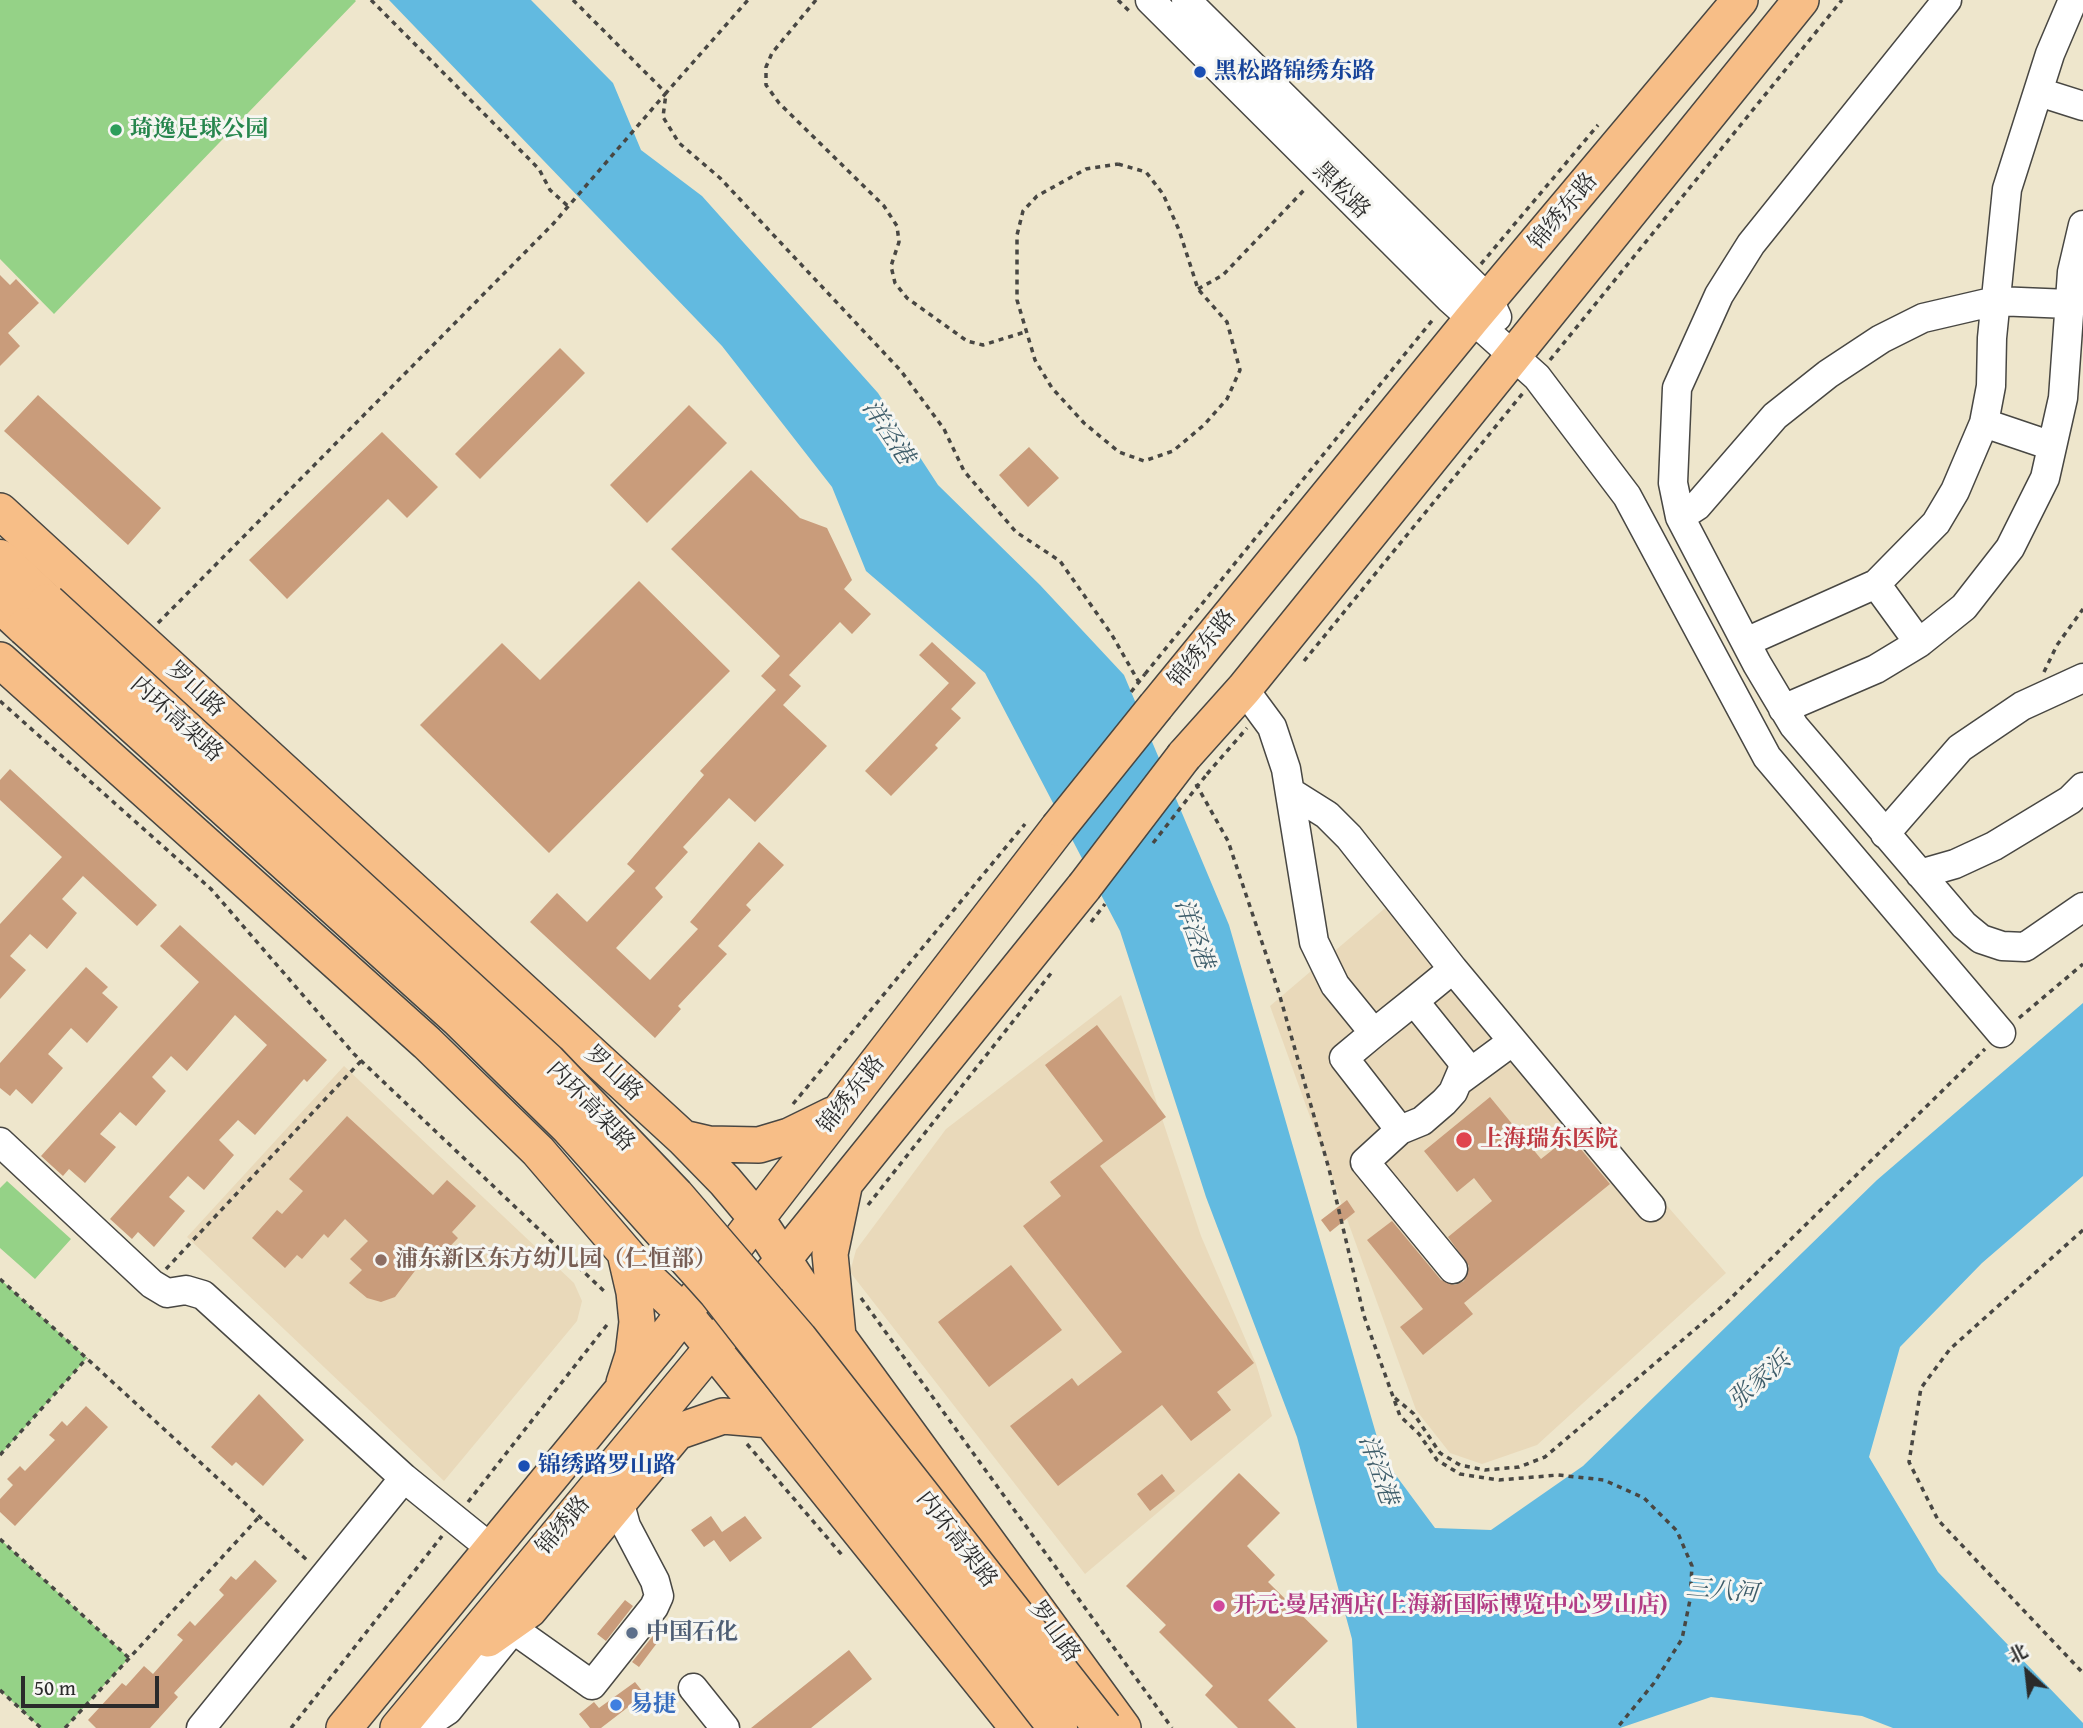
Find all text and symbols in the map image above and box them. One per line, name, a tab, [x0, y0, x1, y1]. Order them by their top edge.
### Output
place label: 黑松路锦绣东路	[1214, 58, 1375, 86]
marker: 黑松路锦绣东路	[1192, 64, 1208, 80]
place label: 琦逸足球公园	[130, 116, 268, 144]
marker: 琦逸足球公园	[108, 122, 124, 138]
street label: 黑松路	[1307, 157, 1375, 225]
street label: 锦绣东路	[1524, 168, 1604, 256]
water label: 洋泾港	[855, 395, 919, 471]
street label: 锦绣东路	[1163, 605, 1243, 693]
street label: 罗山路	[160, 656, 230, 724]
street label: 内环高架路	[124, 671, 228, 769]
water label: 洋泾港	[1168, 895, 1218, 973]
street label: 罗山路	[578, 1040, 648, 1108]
street label: 锦绣东路	[813, 1050, 891, 1140]
street label: 内环高架路	[540, 1056, 640, 1158]
place label: 上海瑞东医院	[1480, 1126, 1618, 1154]
marker: 上海瑞东医院	[1454, 1130, 1474, 1150]
place label: 浦东新区东方幼儿园（仁恒部）	[395, 1246, 717, 1274]
marker: 浦东新区东方幼儿园（仁恒部）	[373, 1252, 389, 1268]
water label: 张家浜	[1723, 1347, 1797, 1415]
water label: 洋泾港	[1352, 1431, 1402, 1509]
place label: 锦绣路罗山路	[538, 1452, 676, 1480]
marker: 锦绣路罗山路	[516, 1458, 532, 1474]
street label: 内环高架路	[910, 1486, 1002, 1594]
street label: 锦绣路	[531, 1491, 597, 1561]
water label: 三八河	[1685, 1575, 1759, 1609]
place label: 开元·曼居酒店(上海新国际博览中心罗山店)	[1233, 1592, 1668, 1620]
street label: 罗山路	[1023, 1596, 1085, 1668]
marker: 开元·曼居酒店(上海新国际博览中心罗山店)	[1211, 1598, 1227, 1614]
place label: 中国石化	[646, 1619, 738, 1647]
marker: 中国石化	[624, 1625, 640, 1641]
north arrow	[1992, 1637, 2062, 1707]
text: 北	[2003, 1637, 2032, 1670]
scale bar	[24, 1662, 163, 1706]
text: 50 m	[34, 1672, 76, 1703]
place label: 易捷	[630, 1691, 676, 1719]
marker: 易捷	[608, 1697, 624, 1713]

